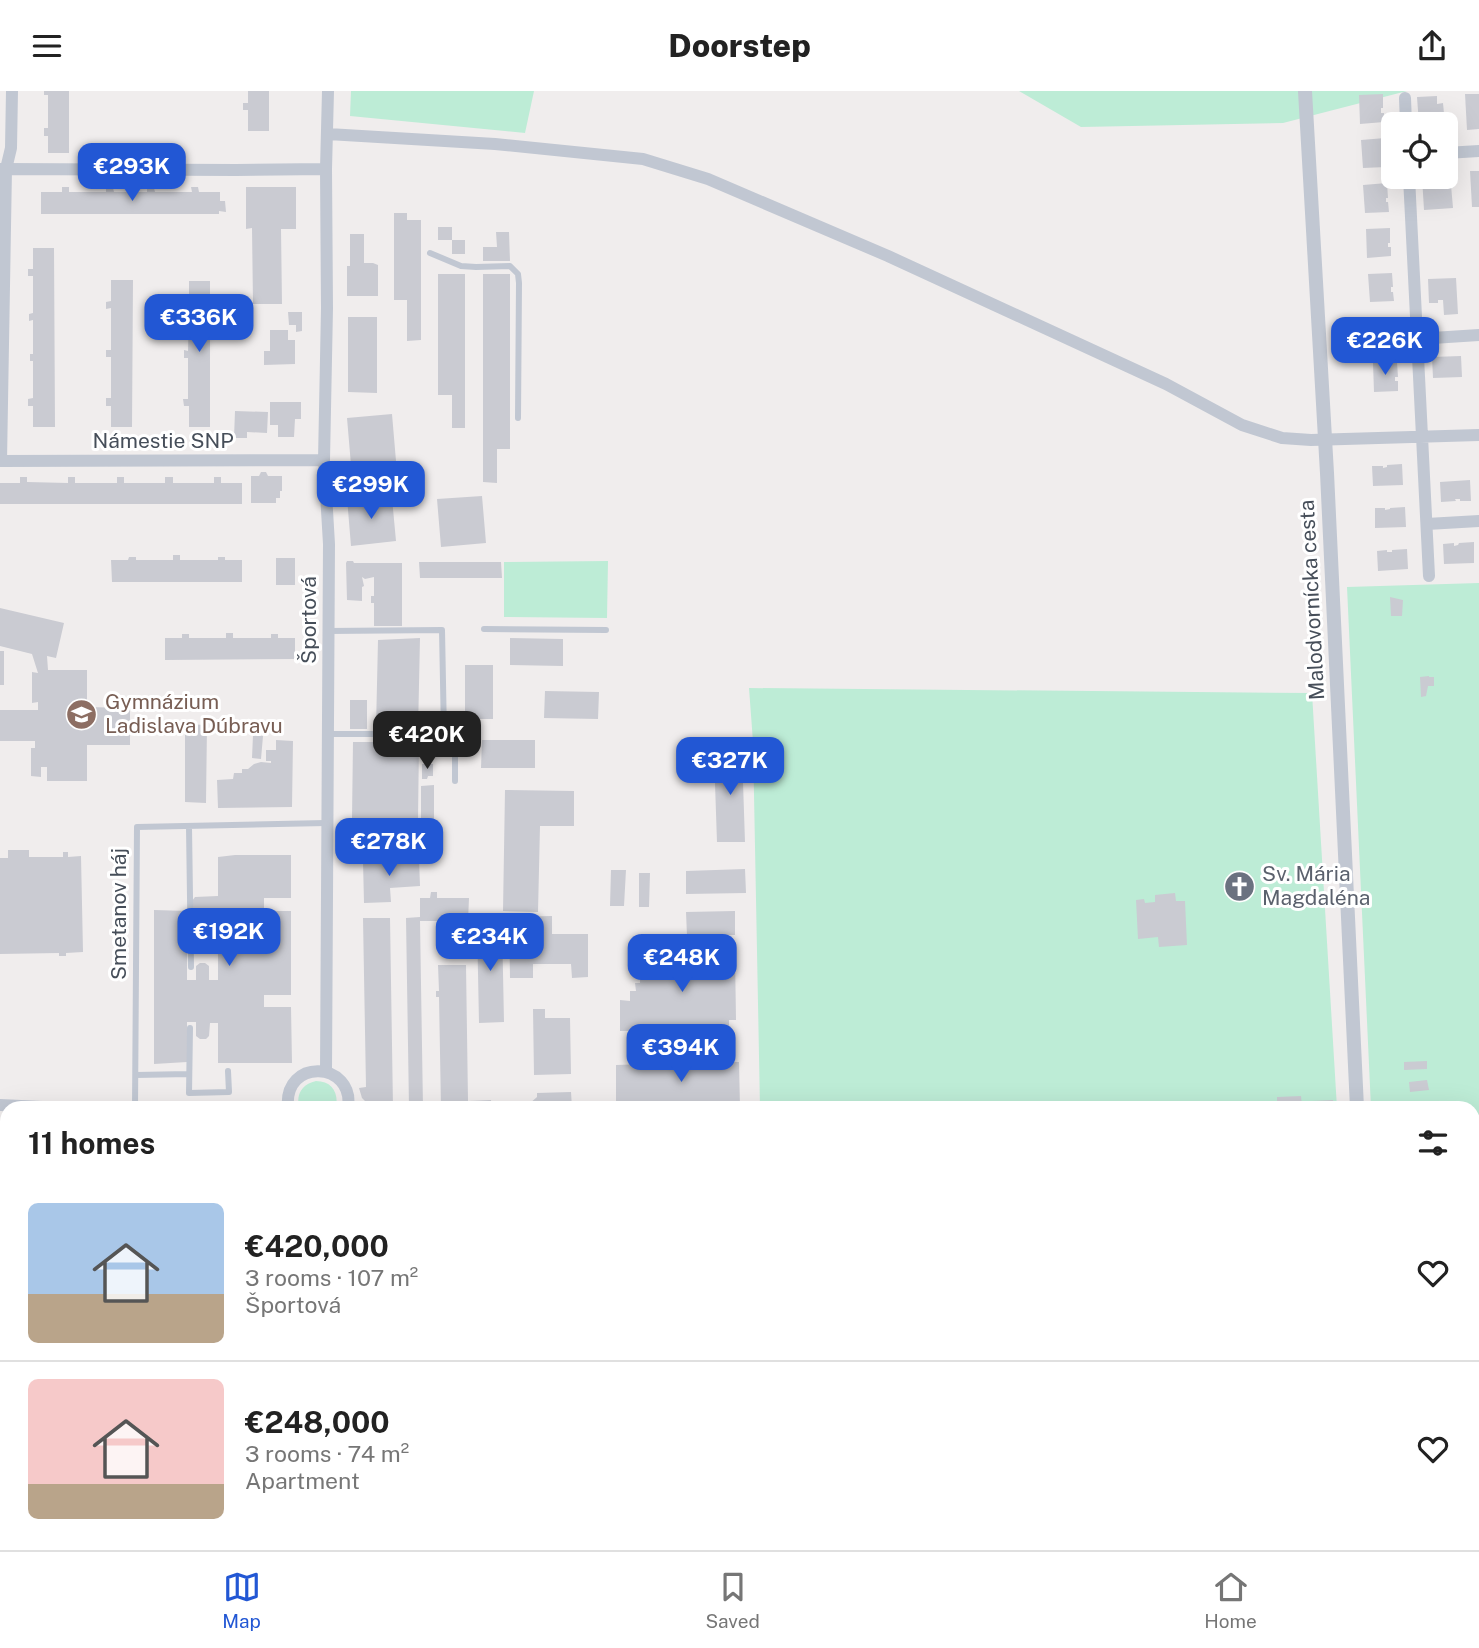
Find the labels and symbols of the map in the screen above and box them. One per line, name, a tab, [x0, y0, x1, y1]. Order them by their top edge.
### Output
pin: €293K	[83, 143, 181, 203]
pin: €336K	[150, 295, 248, 354]
pin: €226K	[1336, 317, 1434, 377]
street label: Námestie SNP	[92, 428, 234, 453]
pin: €299K	[322, 461, 420, 521]
street label: Malodvornícka cesta	[1294, 499, 1329, 701]
street label: Športová	[296, 576, 321, 664]
place label: Gymnázium Ladislava Dúbravu	[105, 689, 283, 738]
school or university icon: Gymnázium Ladislava Dúbravu	[65, 697, 99, 731]
pin: €420K	[378, 711, 476, 771]
pin: €327K	[681, 737, 779, 797]
pin: €278K	[340, 819, 438, 878]
street label: Smetanov háj	[106, 848, 131, 980]
place label: Sv. Mária Magdaléna	[1262, 861, 1370, 910]
church icon: Sv. Mária Magdaléna	[1222, 869, 1256, 903]
pin: €192K	[180, 909, 278, 968]
pin: €234K	[441, 913, 539, 973]
pin: €248K	[633, 935, 731, 994]
pin: €394K	[632, 1025, 730, 1084]

